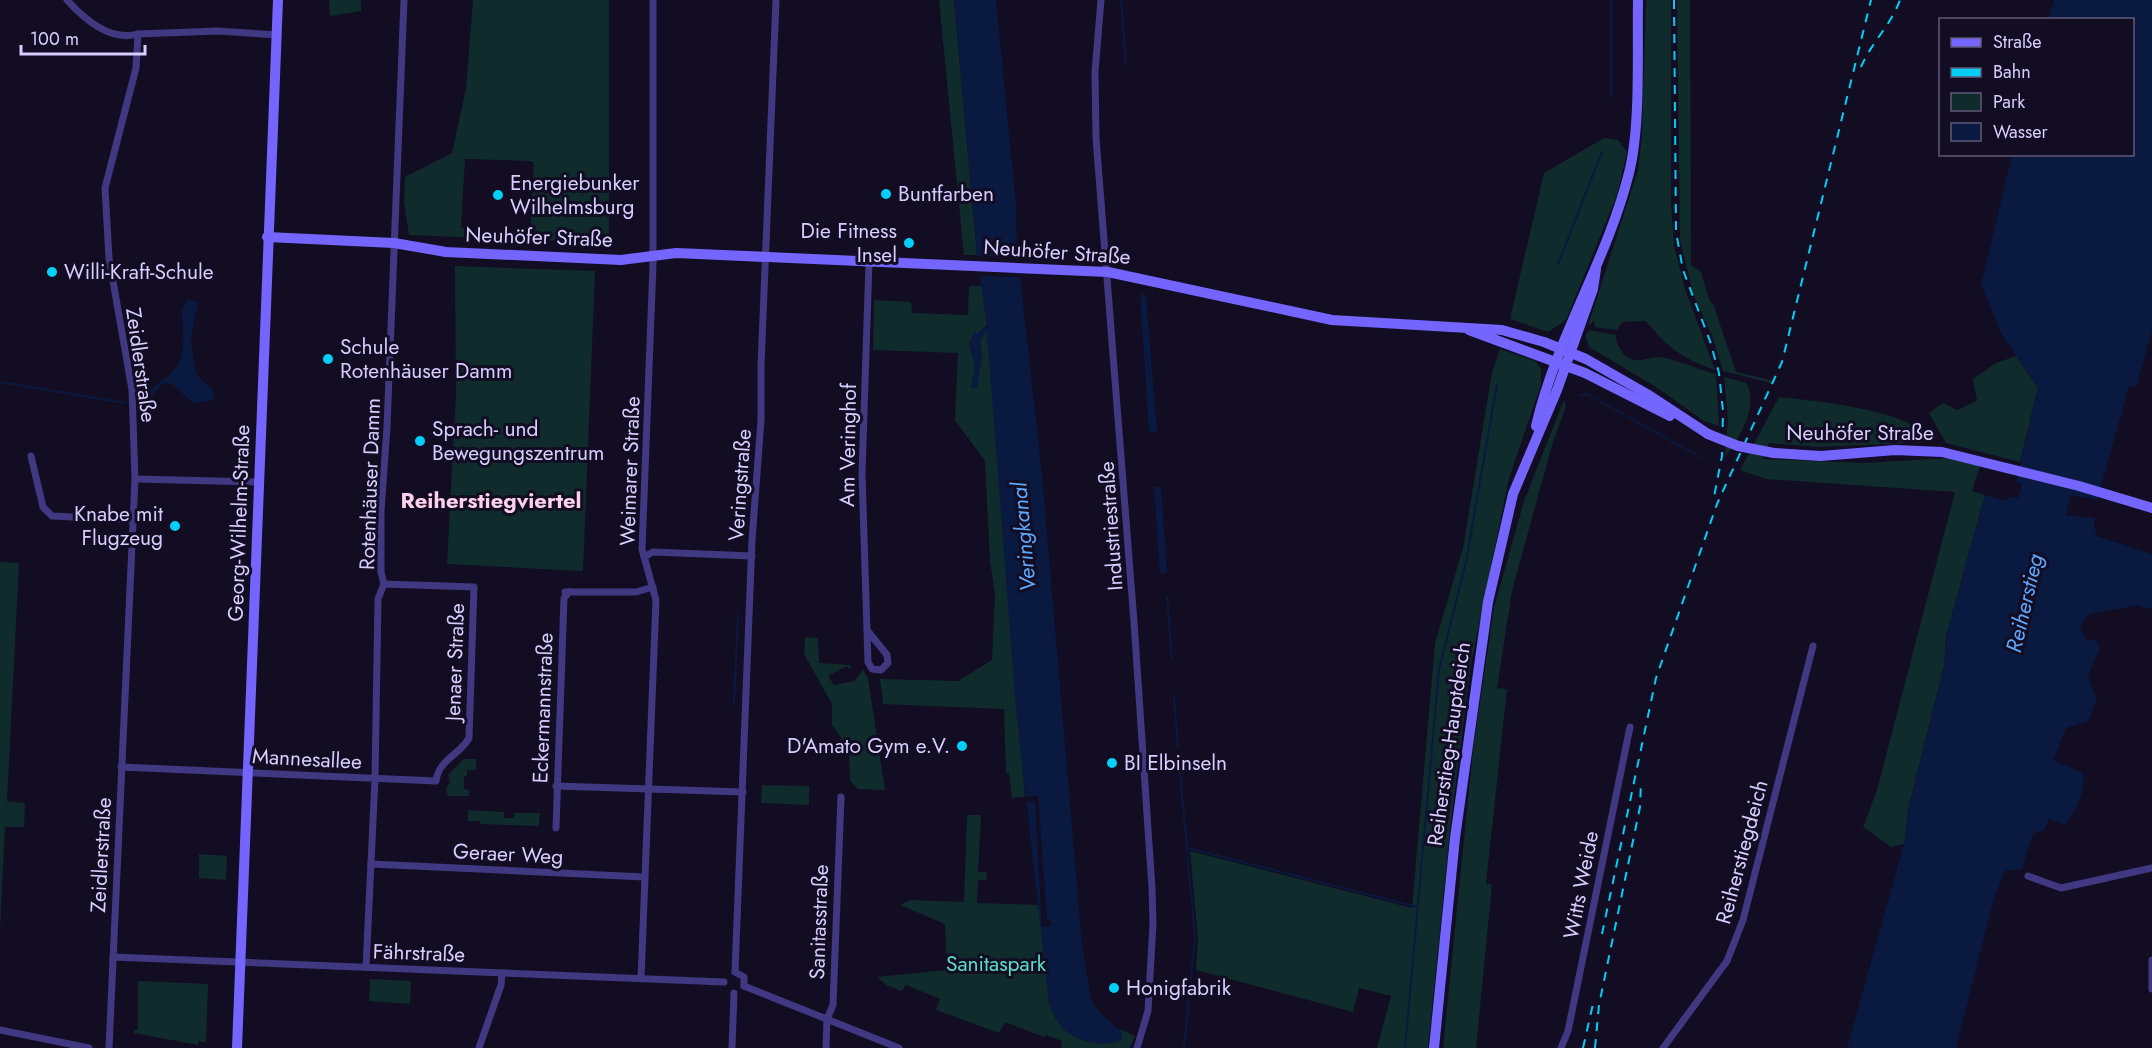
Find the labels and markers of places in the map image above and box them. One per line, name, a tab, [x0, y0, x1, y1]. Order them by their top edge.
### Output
place label: Energiebunker Wilhelmsburg	[510, 168, 640, 222]
place label: Buntfarben	[898, 179, 994, 209]
marker: Buntfarben	[879, 187, 893, 201]
marker: Energiebunker Wilhelmsburg	[491, 188, 505, 202]
place label: Die Fitness Insel	[800, 216, 897, 270]
marker: Die Fitness Insel	[902, 236, 916, 250]
place label: Willi-Kraft-Schule	[64, 257, 214, 287]
marker: Willi-Kraft-Schule	[45, 265, 59, 279]
place label: Schule Rotenhäuser Damm	[340, 332, 512, 386]
marker: Schule Rotenhäuser Damm	[321, 352, 335, 366]
place label: Sprach- und Bewegungszentrum	[432, 414, 604, 468]
marker: Sprach- und Bewegungszentrum	[413, 434, 427, 448]
place label: Knabe mit Flugzeug	[74, 499, 163, 553]
marker: Knabe mit Flugzeug	[168, 519, 182, 533]
place label: D'Amato Gym e.V.	[787, 731, 950, 761]
marker: D'Amato Gym e.V.	[955, 739, 969, 753]
place label: BI Elbinseln	[1124, 748, 1227, 778]
marker: BI Elbinseln	[1105, 756, 1119, 770]
place label: Honigfabrik	[1126, 973, 1232, 1003]
marker: Honigfabrik	[1107, 981, 1121, 995]

